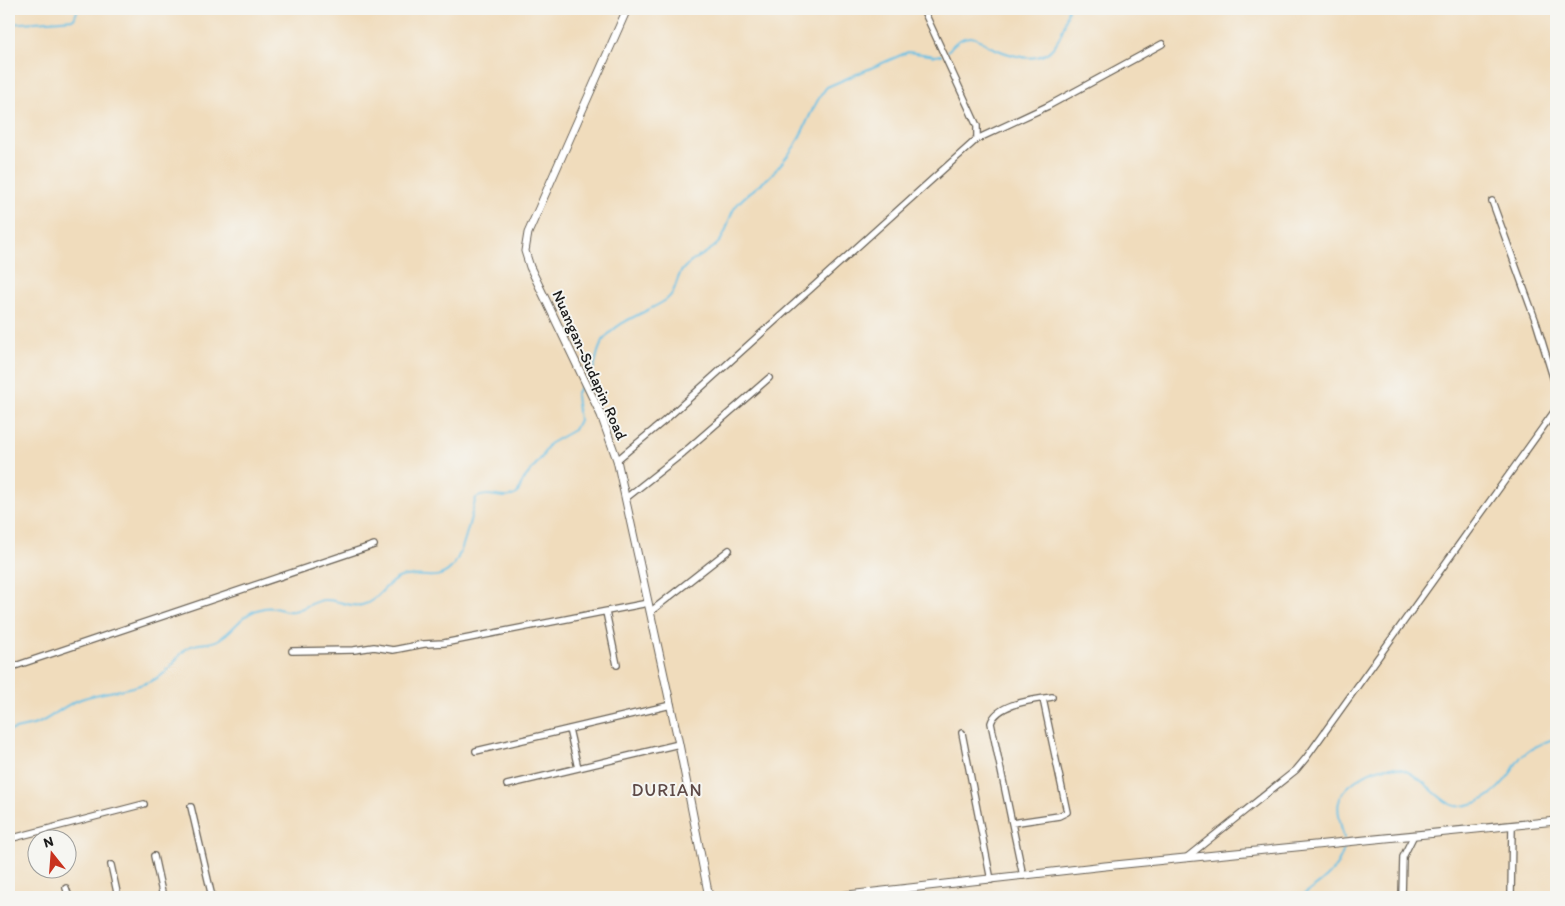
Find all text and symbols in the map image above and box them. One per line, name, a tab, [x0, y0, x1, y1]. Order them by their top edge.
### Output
street label: Nuangan-Sudapin Road	[548, 287, 632, 443]
district label: DURIAN	[631, 779, 703, 801]
north arrow	[28, 828, 78, 878]
text: N	[41, 833, 55, 852]

